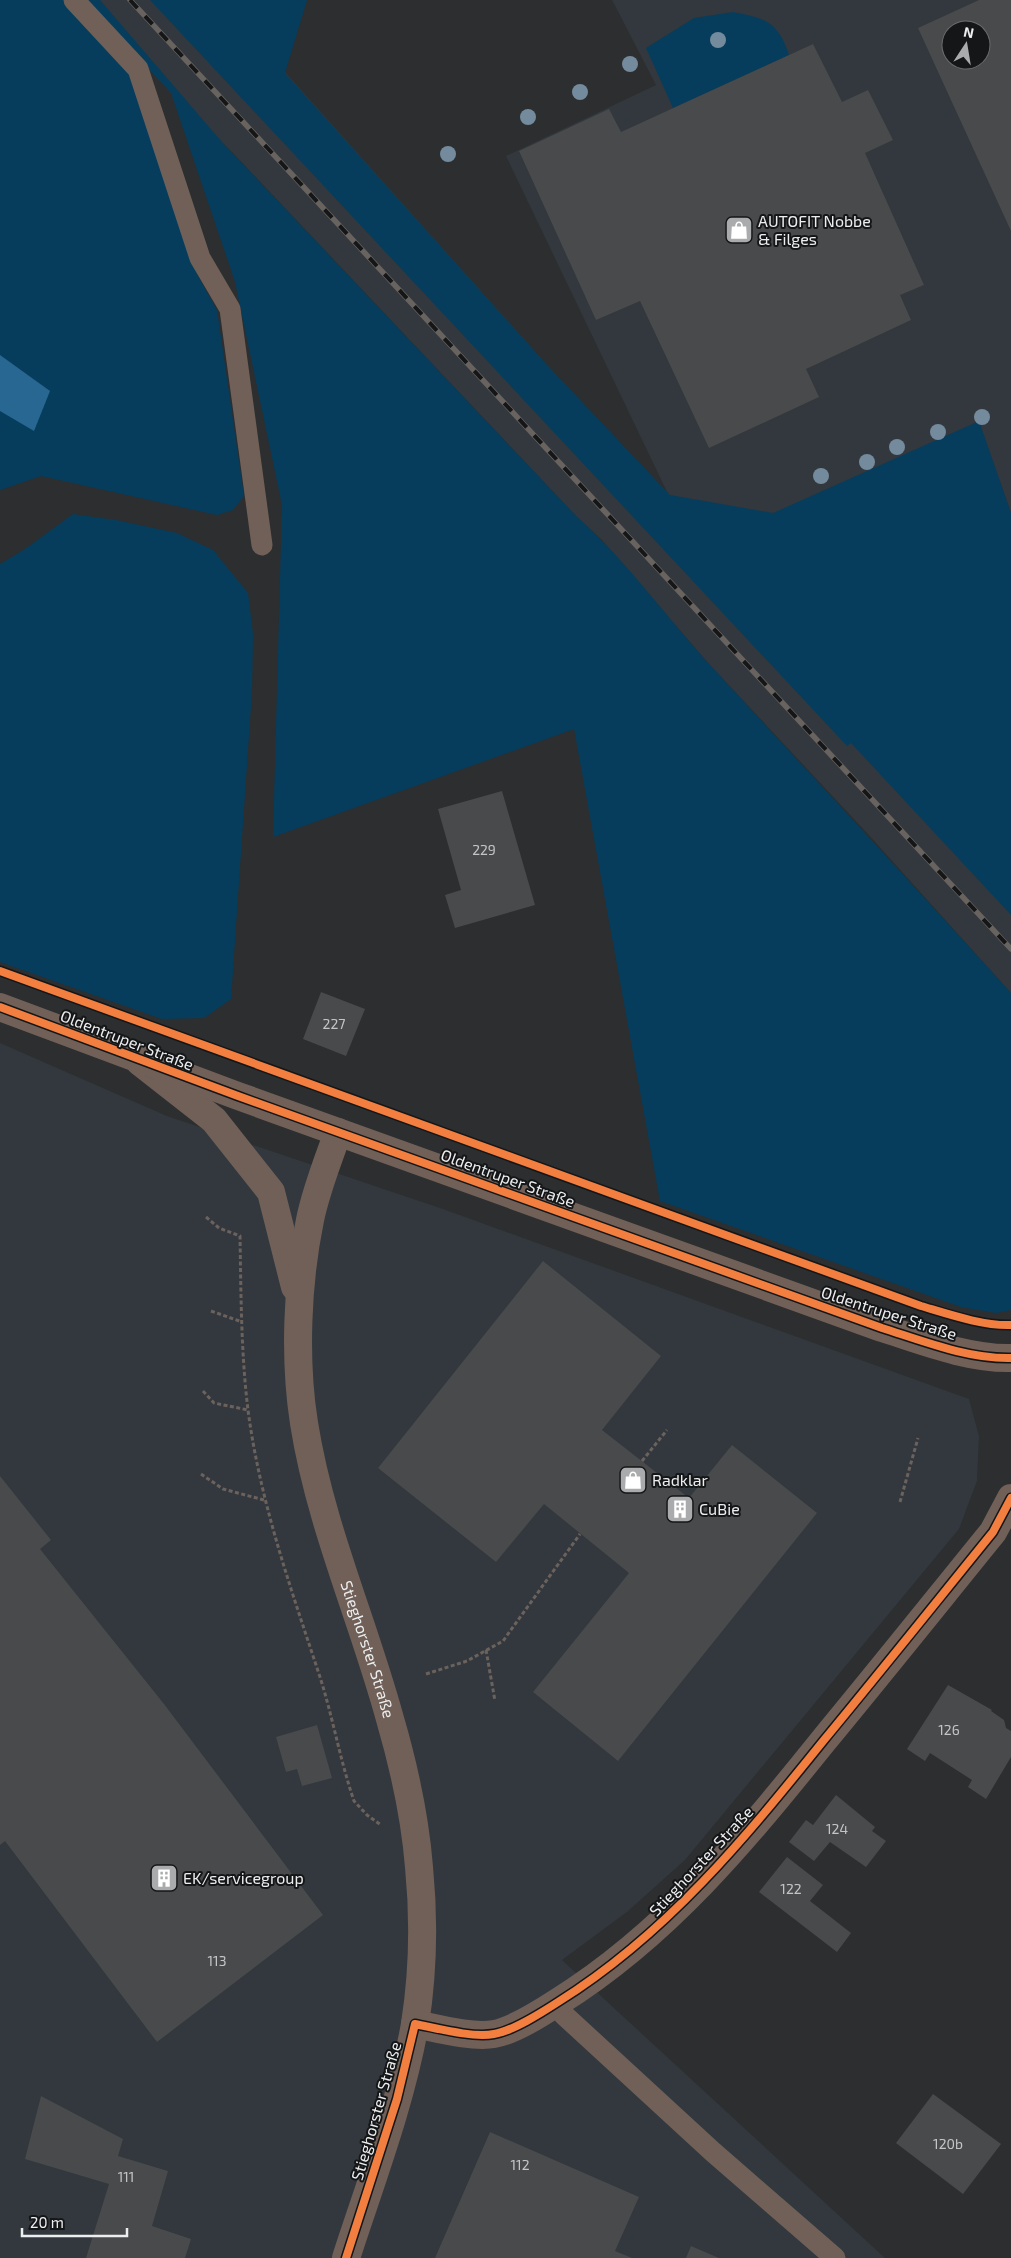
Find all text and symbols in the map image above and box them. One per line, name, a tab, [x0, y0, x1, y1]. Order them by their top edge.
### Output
north arrow	[941, 20, 991, 70]
text: N	[962, 22, 976, 41]
place label: AUTOFIT Nobbe & Filges	[758, 211, 871, 248]
shop icon: AUTOFIT Nobbe & Filges	[724, 215, 754, 245]
house number: 229	[472, 841, 496, 858]
street label: Oldentruper Straße	[58, 1005, 197, 1074]
house number: 227	[323, 1015, 345, 1032]
street label: Oldentruper Straße	[439, 1144, 578, 1211]
street label: Oldentruper Straße	[819, 1282, 959, 1343]
shop icon: Radklar	[618, 1465, 648, 1495]
place label: Radklar	[652, 1470, 709, 1489]
building icon: CuBie	[665, 1494, 695, 1524]
place label: CuBie	[699, 1499, 740, 1518]
street label: Stieghorster Straße	[337, 1578, 399, 1720]
house number: 126	[938, 1721, 960, 1738]
street label: Stieghorster Straße	[645, 1802, 756, 1920]
house number: 124	[826, 1820, 848, 1837]
building icon: EK/servicegroup	[149, 1863, 179, 1893]
place label: EK/servicegroup	[183, 1868, 304, 1887]
house number: 122	[780, 1880, 802, 1897]
house number: 113	[208, 1952, 226, 1969]
street label: Stieghorster Straße	[347, 2039, 404, 2182]
house number: 120b	[933, 2135, 963, 2152]
house number: 112	[510, 2156, 530, 2173]
house number: 111	[118, 2168, 134, 2185]
scale bar	[22, 2206, 128, 2238]
text: 20 m	[30, 2213, 64, 2231]

